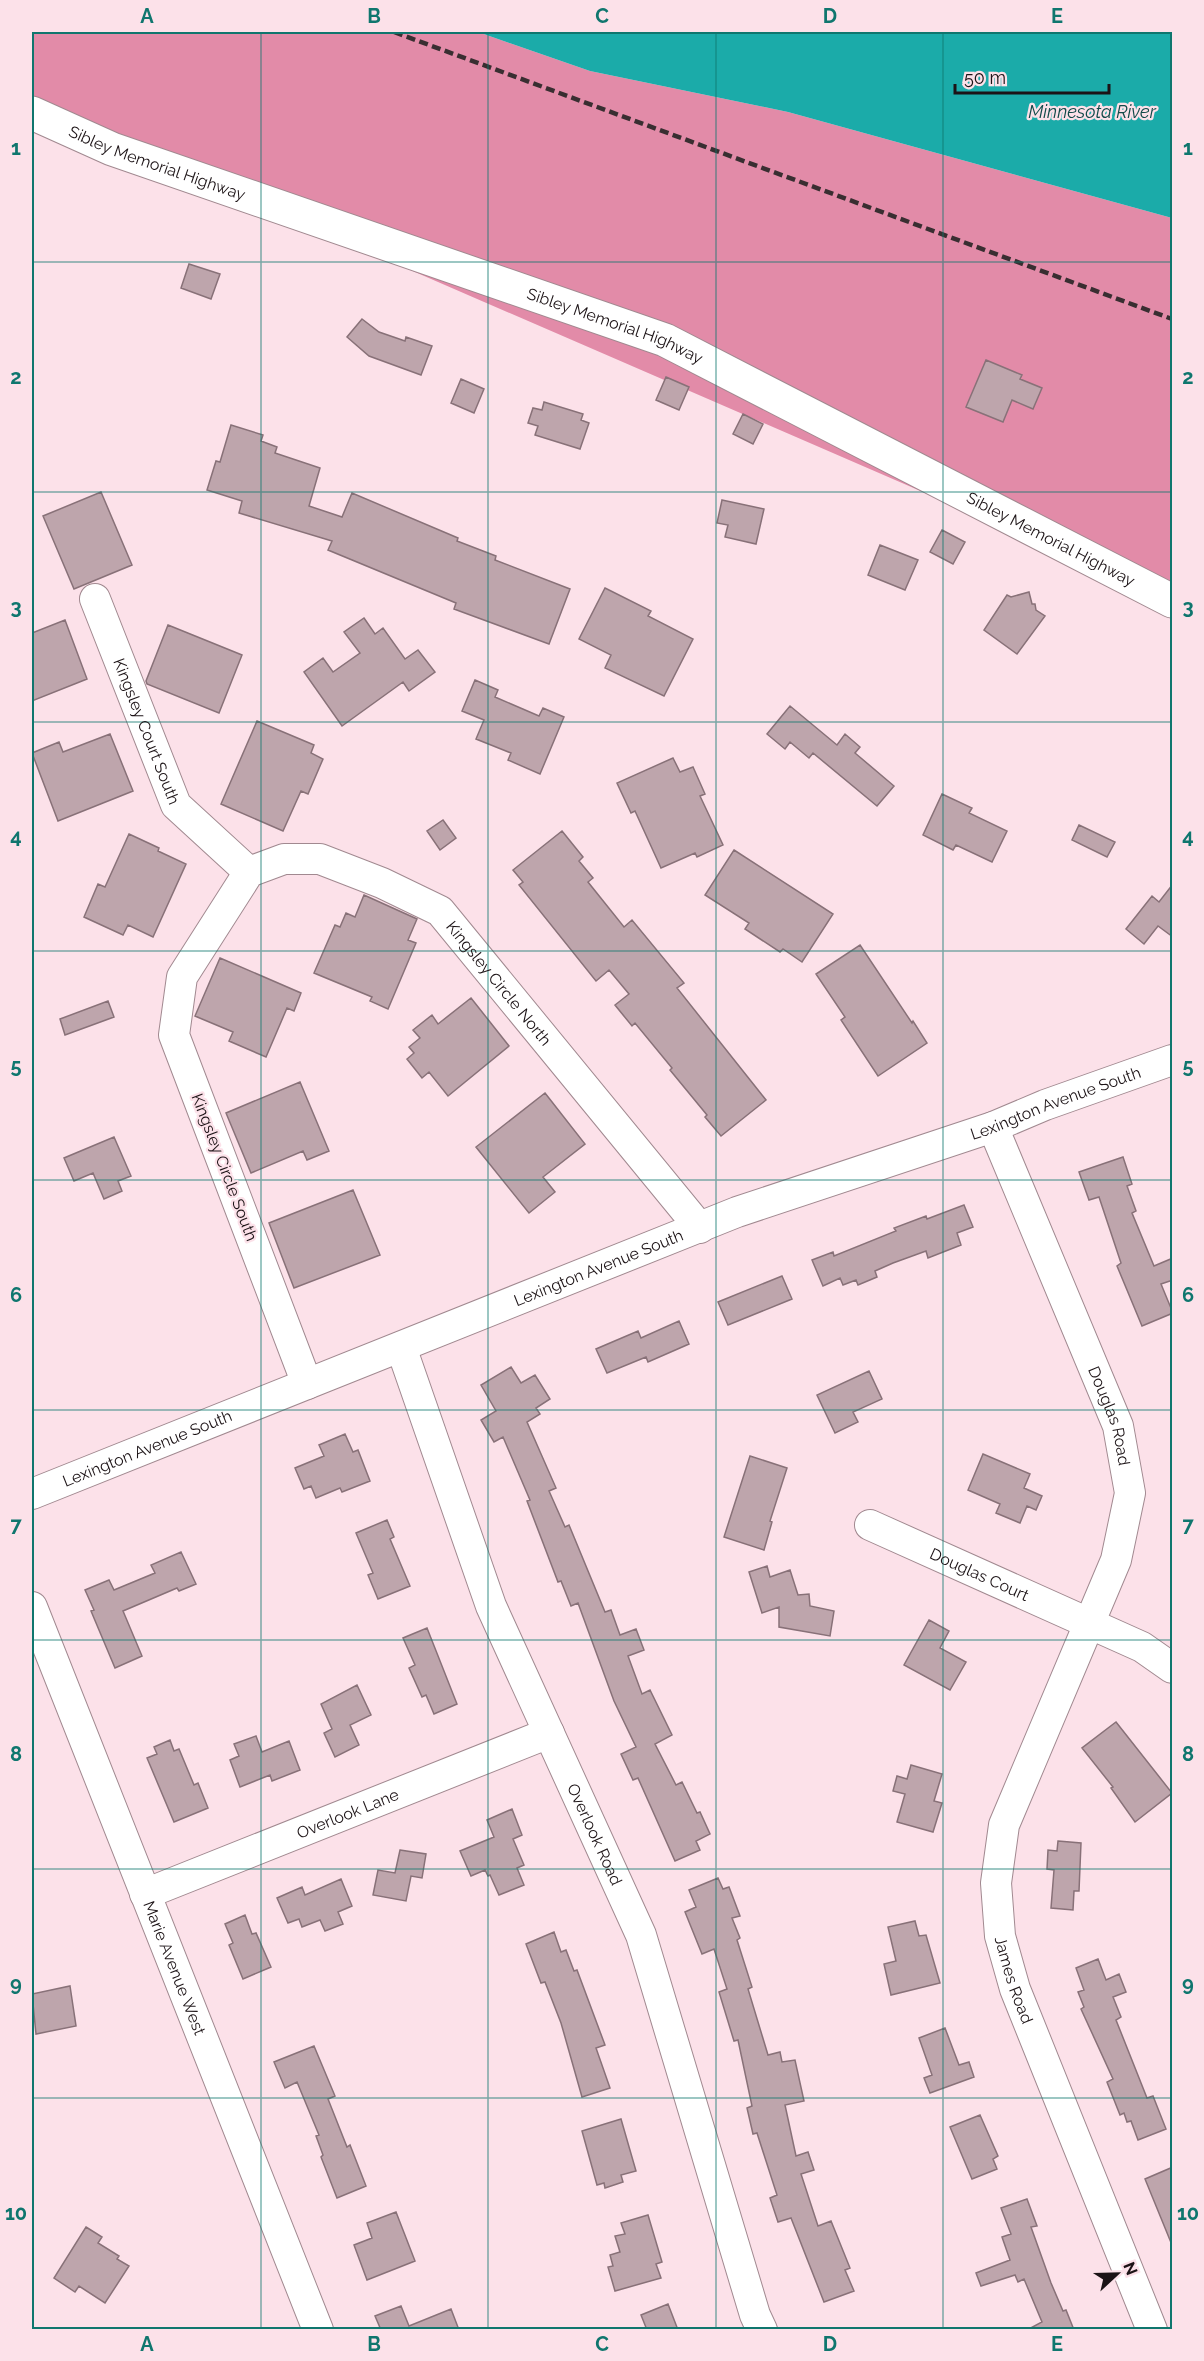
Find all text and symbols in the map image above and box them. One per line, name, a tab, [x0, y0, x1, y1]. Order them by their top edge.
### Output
text: A	[140, 4, 154, 28]
text: B	[367, 4, 381, 28]
text: C	[595, 4, 609, 28]
text: D	[823, 4, 837, 28]
text: E	[1051, 4, 1063, 28]
scale bar	[955, 57, 1110, 95]
text: 50 m	[964, 67, 1006, 88]
water label: Minnesota River	[1028, 101, 1157, 122]
street label: Sibley Memorial Highway	[66, 122, 248, 204]
text: 1	[11, 136, 21, 160]
text: 1	[1183, 136, 1193, 160]
street label: Sibley Memorial Highway	[525, 284, 706, 368]
text: 2	[10, 365, 22, 389]
text: 2	[1182, 365, 1194, 389]
street label: Sibley Memorial Highway	[964, 488, 1138, 590]
text: 3	[10, 595, 22, 619]
text: 3	[1182, 595, 1194, 619]
street label: Kingsley Court South	[109, 656, 184, 807]
text: 4	[10, 824, 22, 848]
text: 4	[1182, 824, 1194, 848]
street label: Kingsley Circle North	[442, 917, 555, 1049]
text: 5	[10, 1054, 22, 1078]
text: 5	[1182, 1054, 1194, 1078]
street label: Lexington Avenue South	[968, 1063, 1143, 1144]
street label: Kingsley Circle South	[188, 1091, 261, 1244]
street label: Lexington Avenue South	[511, 1226, 686, 1310]
text: 6	[10, 1283, 22, 1307]
text: 6	[1182, 1283, 1194, 1307]
street label: Douglas Road	[1084, 1364, 1134, 1467]
street label: Lexington Avenue South	[60, 1406, 235, 1491]
text: 7	[10, 1513, 22, 1537]
text: 7	[1182, 1513, 1194, 1537]
street label: Douglas Court	[927, 1544, 1032, 1605]
text: 8	[10, 1742, 22, 1766]
text: 8	[1182, 1742, 1194, 1766]
street label: Overlook Road	[563, 1781, 626, 1888]
street label: Overlook Lane	[294, 1785, 401, 1843]
street label: Marie Avenue West	[139, 1898, 210, 2038]
street label: James Road	[991, 1934, 1037, 2026]
text: 9	[10, 1972, 22, 1996]
text: 9	[1182, 1972, 1194, 1996]
text: 10	[5, 2201, 27, 2225]
text: 10	[1177, 2201, 1199, 2225]
north arrow	[1087, 2244, 1147, 2304]
text: N	[1119, 2259, 1142, 2278]
text: A	[140, 2332, 154, 2356]
text: B	[367, 2332, 381, 2356]
text: C	[595, 2332, 609, 2356]
text: D	[823, 2332, 837, 2356]
text: E	[1051, 2332, 1063, 2356]

